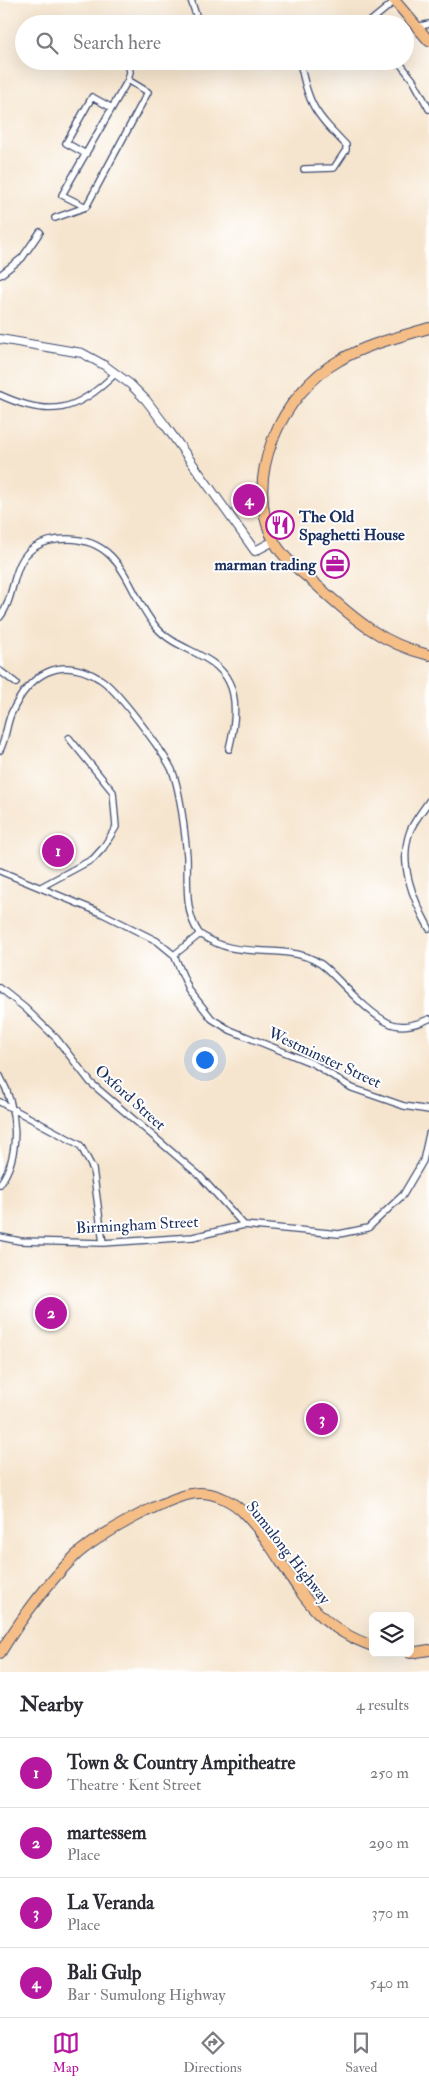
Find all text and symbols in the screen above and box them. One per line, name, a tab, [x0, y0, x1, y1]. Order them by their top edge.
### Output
search box	[15, 15, 414, 70]
icon: search	[33, 29, 61, 57]
text: Search here	[73, 31, 161, 55]
pin: 4	[233, 481, 265, 519]
place label: The Old Spaghetti House	[298, 507, 405, 546]
restaurant icon: The Old Spaghetti House	[265, 510, 295, 540]
office icon: marman trading	[320, 549, 350, 579]
place label: marman trading	[214, 555, 317, 576]
pin: 1	[42, 832, 74, 870]
street label: Westminster Street	[264, 1023, 384, 1093]
your location	[192, 1047, 218, 1073]
street label: Oxford Street	[91, 1061, 170, 1135]
street label: Birmingham Street	[75, 1212, 199, 1238]
pin: 2	[35, 1294, 67, 1332]
pin: 3	[306, 1400, 338, 1438]
street label: Sumulong Highway	[242, 1497, 335, 1609]
map controls	[369, 1612, 414, 1657]
button: layers	[369, 1612, 414, 1657]
text: Nearby	[20, 1691, 83, 1718]
text: 4 results	[356, 1695, 409, 1715]
text: Town & Country Ampitheatre	[67, 1751, 295, 1775]
text: 1	[33, 1763, 39, 1783]
text: 250 m	[370, 1763, 409, 1783]
text: Theatre · Kent Street	[67, 1775, 201, 1795]
text: martessem	[67, 1821, 146, 1845]
text: 2	[32, 1833, 40, 1853]
text: 290 m	[369, 1833, 409, 1853]
text: Place	[67, 1845, 100, 1865]
text: La Veranda	[67, 1891, 154, 1915]
text: 3	[33, 1903, 39, 1923]
text: 370 m	[372, 1903, 409, 1923]
text: Place	[67, 1915, 100, 1935]
text: Bali Gulp	[67, 1961, 141, 1985]
text: 4	[32, 1973, 40, 1993]
text: 540 m	[370, 1973, 409, 1993]
text: Bar · Sumulong Highway	[67, 1985, 226, 2005]
tab: Map	[52, 2029, 80, 2076]
tab: Directions	[183, 2029, 242, 2076]
tab: Saved	[345, 2029, 377, 2076]

